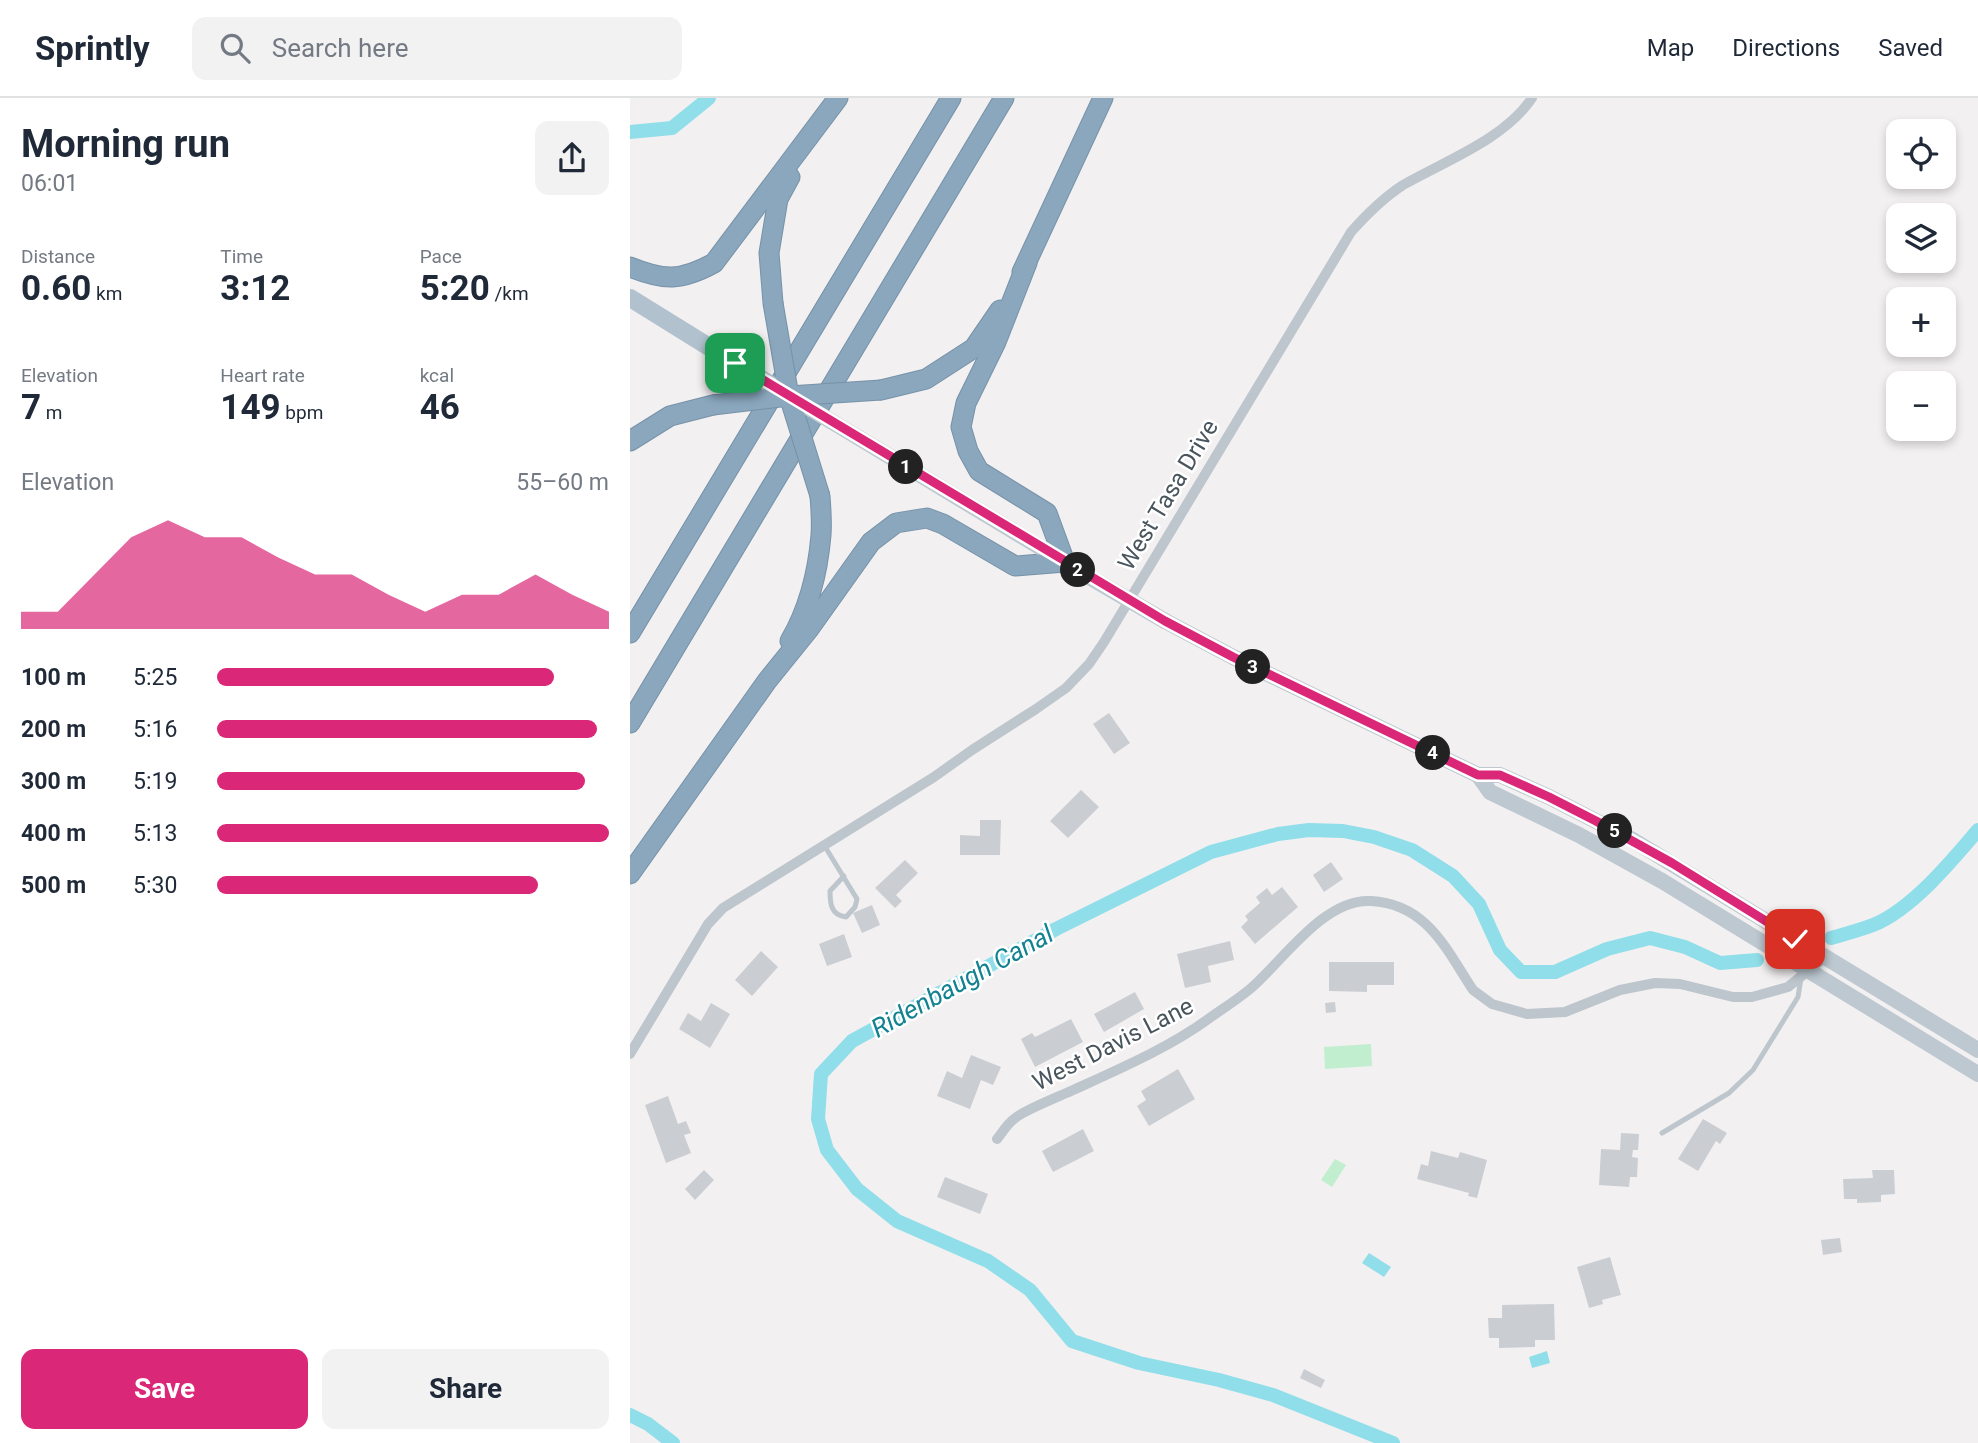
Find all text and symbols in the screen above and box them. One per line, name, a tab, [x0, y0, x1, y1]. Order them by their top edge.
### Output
search box	[192, 17, 682, 80]
text: Sprintly	[35, 29, 150, 68]
icon: search	[216, 29, 254, 67]
text: Search here	[272, 33, 409, 63]
text: Map	[1647, 34, 1694, 62]
text: Directions	[1732, 34, 1840, 62]
text: Saved	[1878, 34, 1943, 62]
map controls	[1886, 119, 1956, 441]
button: locate	[1886, 119, 1956, 189]
button: share	[535, 121, 609, 195]
text: Morning run	[21, 122, 230, 166]
text: 06:01	[21, 170, 78, 197]
button: layers	[1886, 203, 1956, 273]
text: Distance	[21, 245, 95, 268]
text: Time	[220, 245, 263, 268]
text: Pace	[420, 245, 462, 268]
text: 0.60	[21, 268, 91, 309]
text: 3:12	[220, 268, 290, 309]
text: 5:20	[420, 268, 490, 309]
text: km	[91, 282, 122, 305]
text: /km	[490, 282, 529, 305]
button: +	[1886, 287, 1956, 357]
pin	[705, 333, 765, 393]
icon: arrive	[716, 344, 754, 382]
text: Elevation	[21, 364, 98, 387]
text: Heart rate	[220, 364, 305, 387]
text: kcal	[420, 364, 454, 387]
button: −	[1886, 371, 1956, 441]
text: 7	[21, 387, 41, 428]
text: 149	[220, 387, 281, 428]
text: 46	[420, 387, 460, 428]
text: m	[41, 401, 62, 424]
text: bpm	[281, 401, 323, 424]
street label: West Tasa Drive	[1112, 415, 1224, 575]
pin: 1	[888, 450, 924, 484]
text: 1	[900, 455, 911, 478]
text: Elevation	[21, 469, 114, 496]
text: 55–60 m	[516, 469, 609, 496]
pin: 2	[1060, 552, 1096, 588]
text: 2	[1072, 558, 1083, 581]
pin: 3	[1236, 650, 1270, 684]
text: 3	[1247, 655, 1258, 678]
text: 100 m	[21, 664, 86, 691]
text: 5:25	[133, 664, 177, 691]
text: 200 m	[21, 716, 86, 743]
text: 5:16	[133, 716, 177, 743]
pin: 4	[1416, 736, 1450, 770]
text: 4	[1427, 741, 1438, 764]
text: 300 m	[21, 768, 86, 795]
text: 5:19	[133, 768, 177, 795]
pin: 5	[1598, 814, 1632, 848]
text: 5	[1609, 819, 1620, 842]
text: 400 m	[21, 820, 86, 847]
text: 5:13	[133, 820, 177, 847]
text: 500 m	[21, 872, 86, 899]
text: 5:30	[133, 872, 177, 899]
pin	[1765, 909, 1825, 969]
water label: Ridenbaugh Canal	[866, 918, 1059, 1043]
icon: check	[1776, 920, 1814, 958]
street label: West Davis Lane	[1028, 992, 1198, 1096]
button: Save	[21, 1349, 308, 1429]
button: Share	[322, 1349, 609, 1429]

